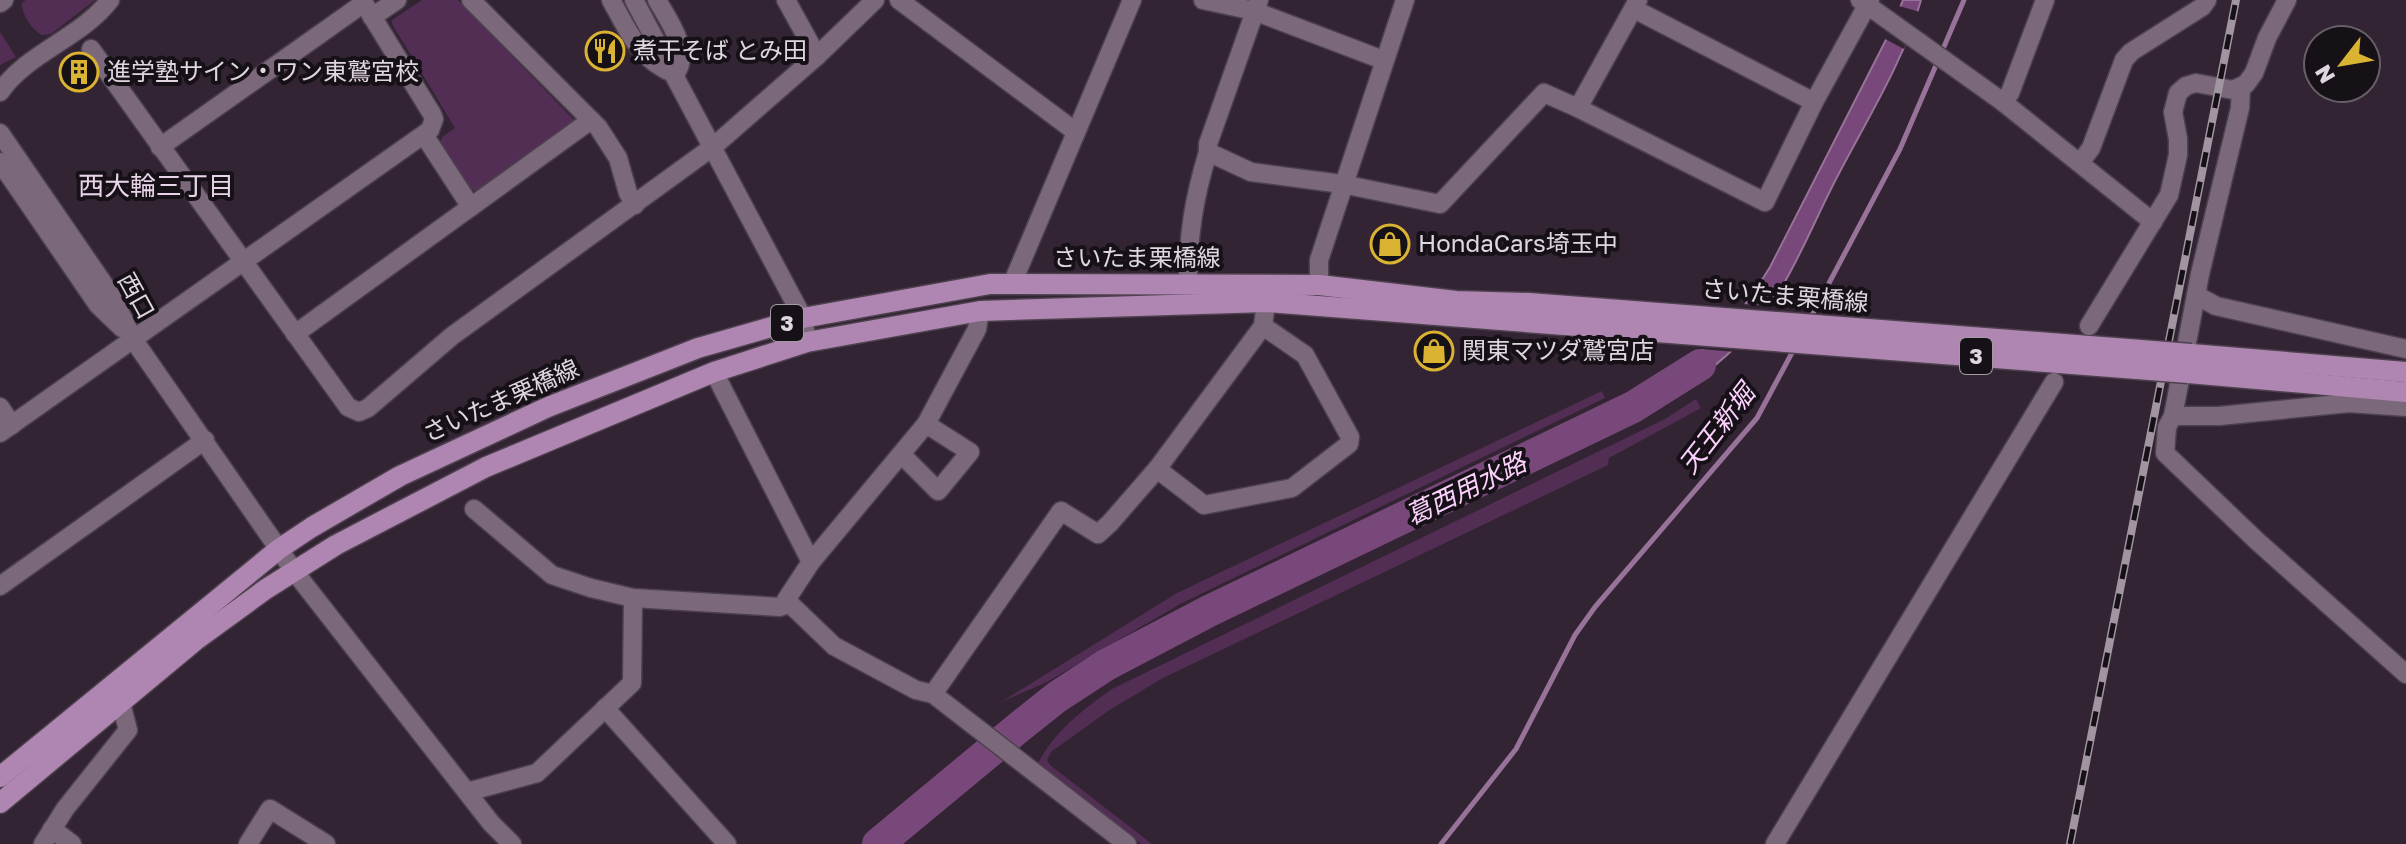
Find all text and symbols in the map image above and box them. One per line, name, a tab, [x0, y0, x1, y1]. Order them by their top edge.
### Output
north arrow	[2302, 24, 2382, 104]
restaurant icon: 煮干そば とみ田	[584, 30, 626, 72]
place label: 煮干そば とみ田	[633, 35, 807, 64]
building icon: 進学塾サイン・ワン東鷲宮校	[58, 51, 100, 93]
place label: 進学塾サイン・ワン東鷲宮校	[107, 56, 419, 85]
text: N	[2309, 60, 2340, 89]
district label: 西大輪三丁目	[78, 170, 234, 201]
shop icon: HondaCars埼玉中	[1369, 223, 1411, 265]
place label: HondaCars埼玉中	[1418, 228, 1618, 257]
street label: さいたま栗橋線	[1053, 242, 1221, 271]
street label: 西口	[113, 267, 162, 323]
street label: さいたま栗橋線	[1701, 273, 1870, 316]
road number: 3	[771, 305, 803, 341]
shop icon: 関東マツダ鷲宮店	[1413, 330, 1455, 372]
place label: 関東マツダ鷲宮店	[1462, 335, 1654, 364]
road number: 3	[1960, 338, 1992, 374]
street label: さいたま栗橋線	[418, 352, 583, 447]
water label: 天王新堀	[1672, 375, 1763, 479]
water label: 葛西用水路	[1401, 445, 1533, 531]

